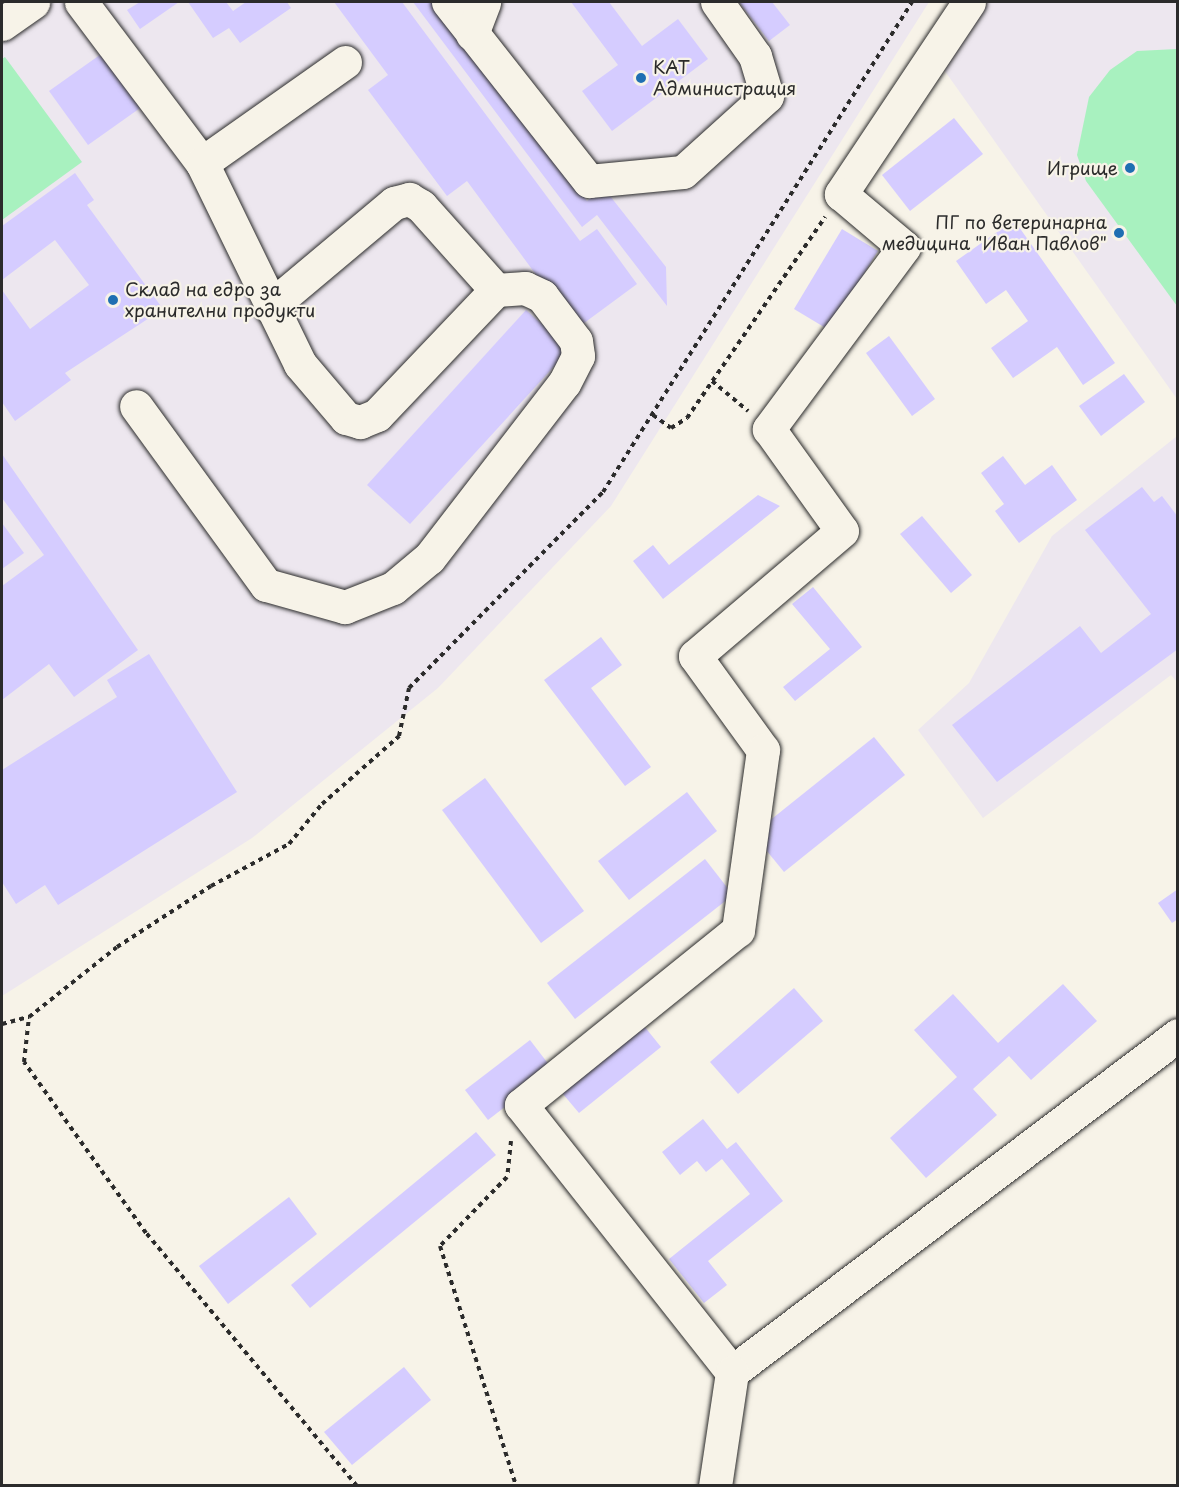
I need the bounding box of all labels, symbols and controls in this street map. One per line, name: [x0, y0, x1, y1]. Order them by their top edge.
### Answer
place label: КАТ Администрация: [653, 57, 796, 100]
marker: КАТ Администрация: [634, 71, 648, 85]
place label: Игрище: [1047, 157, 1118, 179]
marker: Игрище: [1123, 161, 1137, 175]
place label: ПГ по ветеринарна медицина "Иван Павлов": [880, 212, 1107, 254]
marker: ПГ по ветеринарна медицина "Иван Павлов": [1112, 226, 1126, 240]
place label: Склад на едро за хранителни продукти: [125, 279, 315, 322]
marker: Склад на едро за хранителни продукти: [106, 293, 120, 307]

